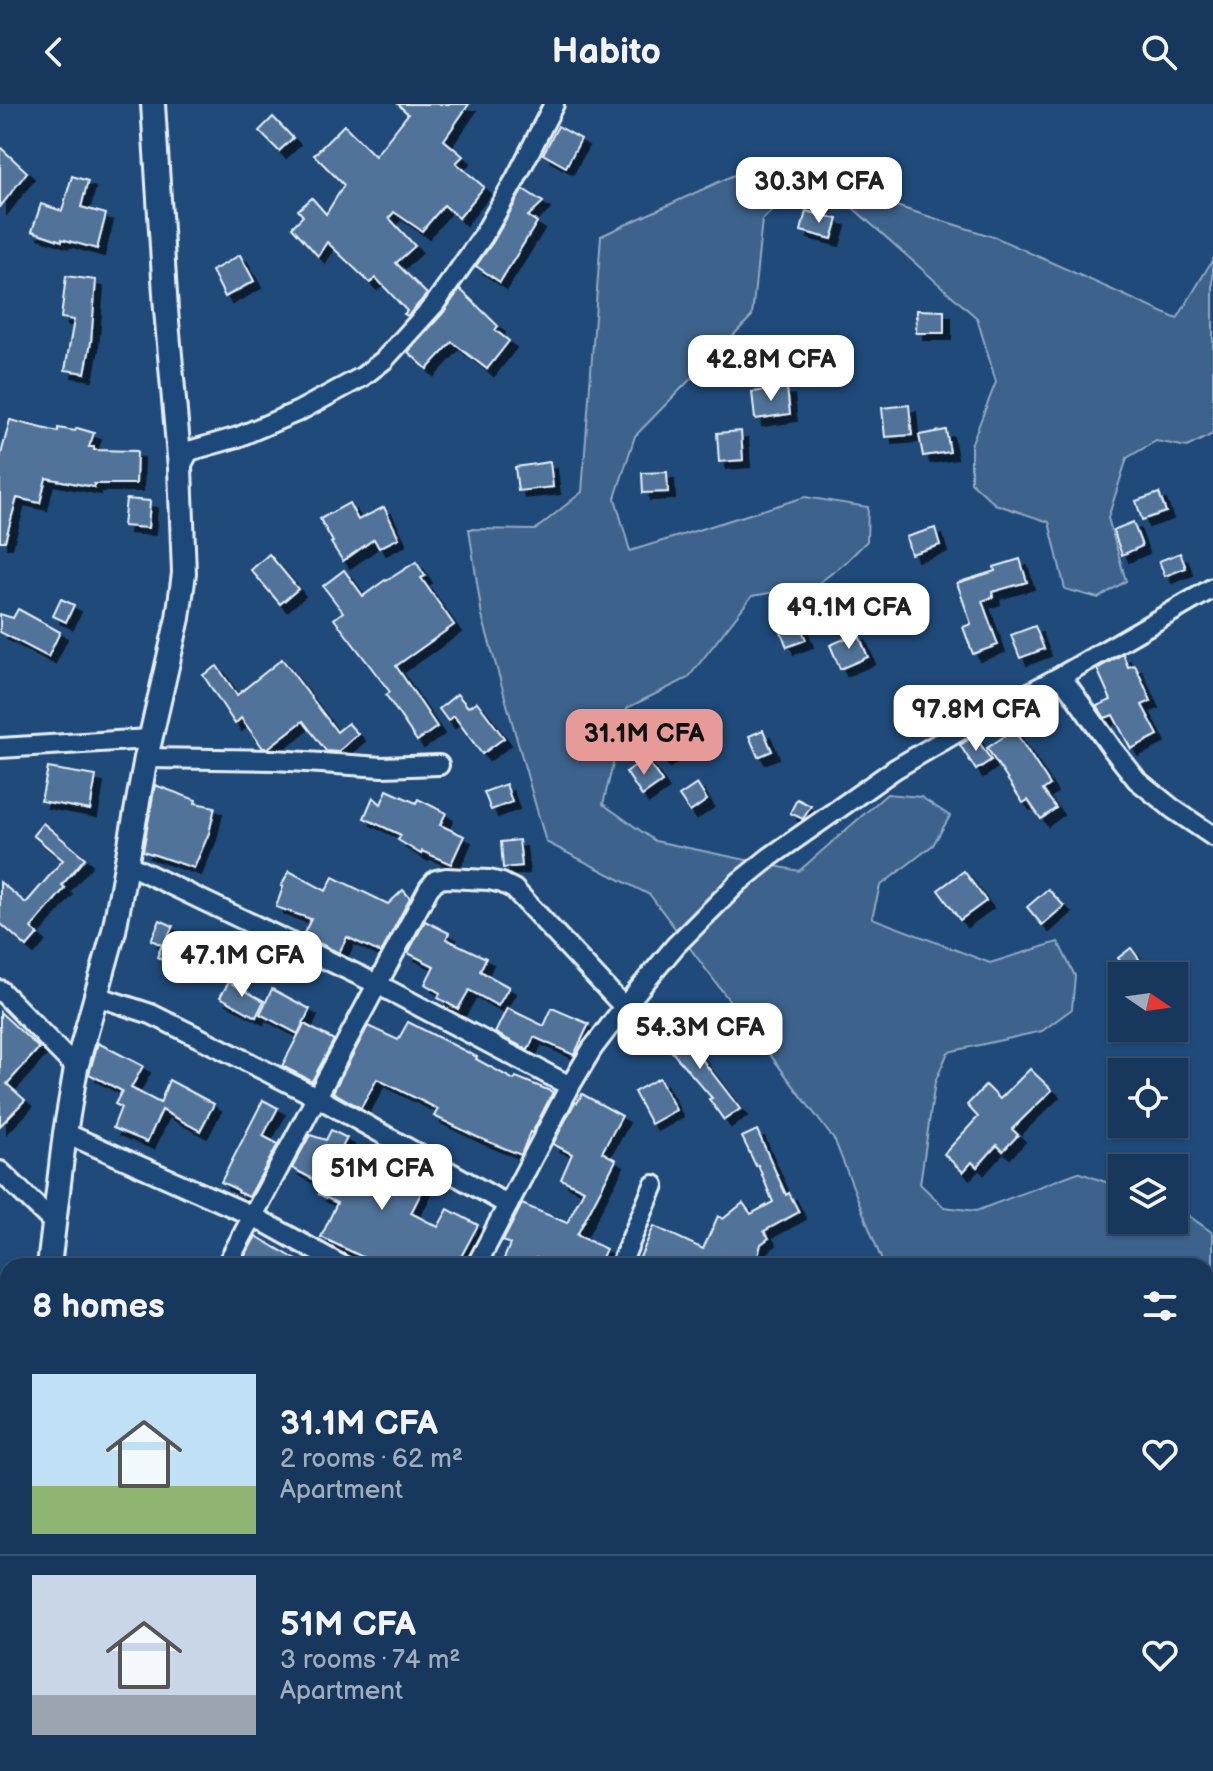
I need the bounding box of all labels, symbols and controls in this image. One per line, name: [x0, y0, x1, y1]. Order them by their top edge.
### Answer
icon: back: [32, 30, 76, 74]
icon: search: [1137, 30, 1181, 74]
text: Habito: [552, 31, 661, 74]
pin: 30.3M CFA: [727, 157, 911, 225]
text: 30.3M CFA: [754, 167, 884, 198]
pin: 42.8M CFA: [679, 335, 863, 403]
text: 42.8M CFA: [706, 345, 836, 376]
pin: 49.1M CFA: [757, 583, 941, 651]
text: 49.1M CFA: [786, 593, 912, 624]
pin: 97.8M CFA: [884, 685, 1068, 753]
text: 97.8M CFA: [912, 695, 1040, 726]
pin: 31.1M CFA: [552, 709, 736, 777]
text: 31.1M CFA: [584, 719, 704, 750]
pin: 47.1M CFA: [150, 931, 334, 999]
text: 47.1M CFA: [180, 941, 304, 972]
north arrow: [1108, 962, 1188, 1042]
map controls: [1108, 962, 1188, 1234]
pin: 54.3M CFA: [608, 1003, 792, 1071]
text: 54.3M CFA: [635, 1013, 765, 1044]
button: locate: [1108, 1058, 1188, 1138]
pin: 51M CFA: [308, 1144, 456, 1212]
text: 51M CFA: [330, 1154, 434, 1185]
button: layers: [1108, 1154, 1188, 1234]
icon: filters: [1138, 1284, 1182, 1328]
text: 8 homes: [32, 1286, 165, 1327]
text: 31.1M CFA: [280, 1403, 438, 1444]
icon: home: [96, 1406, 192, 1502]
icon: heart: [1138, 1432, 1182, 1476]
text: 2 rooms · 62 m²: [280, 1444, 463, 1475]
text: Apartment: [280, 1475, 403, 1506]
text: 51M CFA: [280, 1604, 416, 1645]
icon: home: [96, 1607, 192, 1703]
icon: heart: [1138, 1633, 1182, 1677]
text: 3 rooms · 74 m²: [280, 1645, 460, 1676]
text: Apartment: [280, 1676, 403, 1707]

